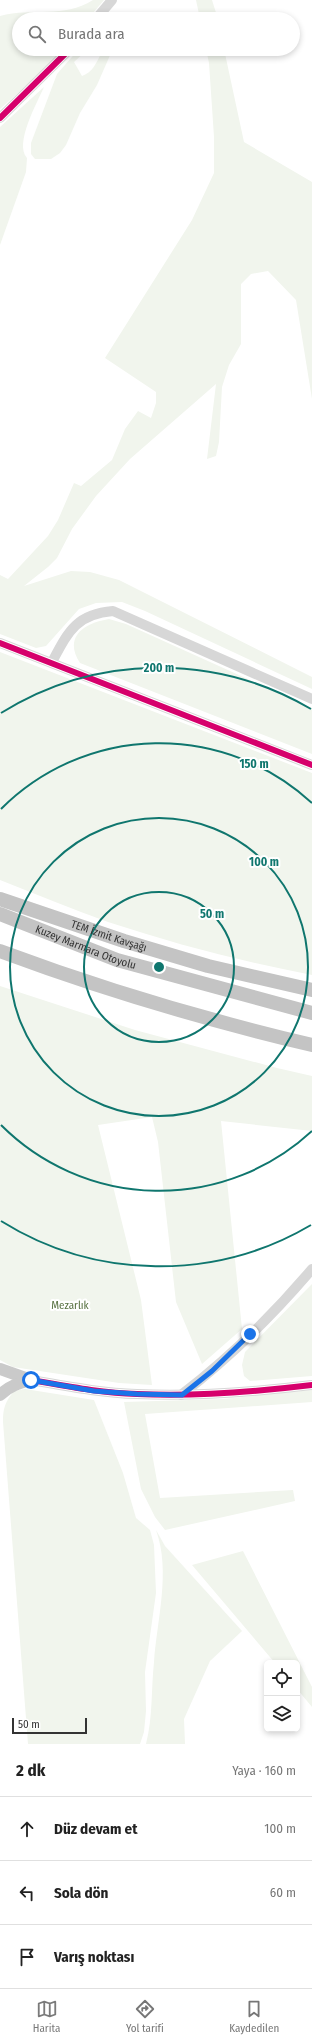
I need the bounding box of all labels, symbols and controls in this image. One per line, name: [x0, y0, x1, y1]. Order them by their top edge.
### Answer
search box: [12, 12, 300, 56]
icon: search: [26, 23, 48, 45]
text: Burada ara: [58, 25, 125, 43]
text: 200 m: [143, 661, 174, 675]
text: 150 m: [239, 757, 269, 771]
text: 100 m: [249, 855, 279, 869]
text: 50 m: [200, 907, 224, 921]
street label: TEM İzmit Kavşağı: [69, 917, 148, 954]
street label: Kuzey Marmara Otoyolu: [34, 922, 138, 971]
centre of rings: [152, 960, 166, 974]
park label: Mezarlık: [51, 1299, 90, 1312]
route end: [241, 1325, 259, 1343]
route start: [22, 1371, 40, 1389]
map controls: [264, 1660, 300, 1732]
button: locate: [264, 1660, 300, 1696]
button: layers: [264, 1696, 300, 1732]
scale bar: [12, 1716, 87, 1735]
text: 50 m: [18, 1718, 40, 1731]
text: 2 dk: [16, 1760, 45, 1781]
text: Yaya · 160 m: [232, 1763, 296, 1778]
icon: ahead: [16, 1818, 38, 1840]
text: Düz devam et: [54, 1820, 137, 1838]
text: 100 m: [264, 1821, 296, 1836]
icon: left: [16, 1882, 38, 1904]
text: Sola dön: [54, 1884, 108, 1902]
text: 60 m: [270, 1885, 296, 1900]
icon: arrive: [16, 1946, 38, 1968]
text: Varış noktası: [54, 1948, 134, 1966]
tab: Harita: [33, 1998, 60, 2035]
tab: Yol tarifi: [126, 1998, 164, 2035]
tab: Kaydedilen: [229, 1998, 279, 2035]

